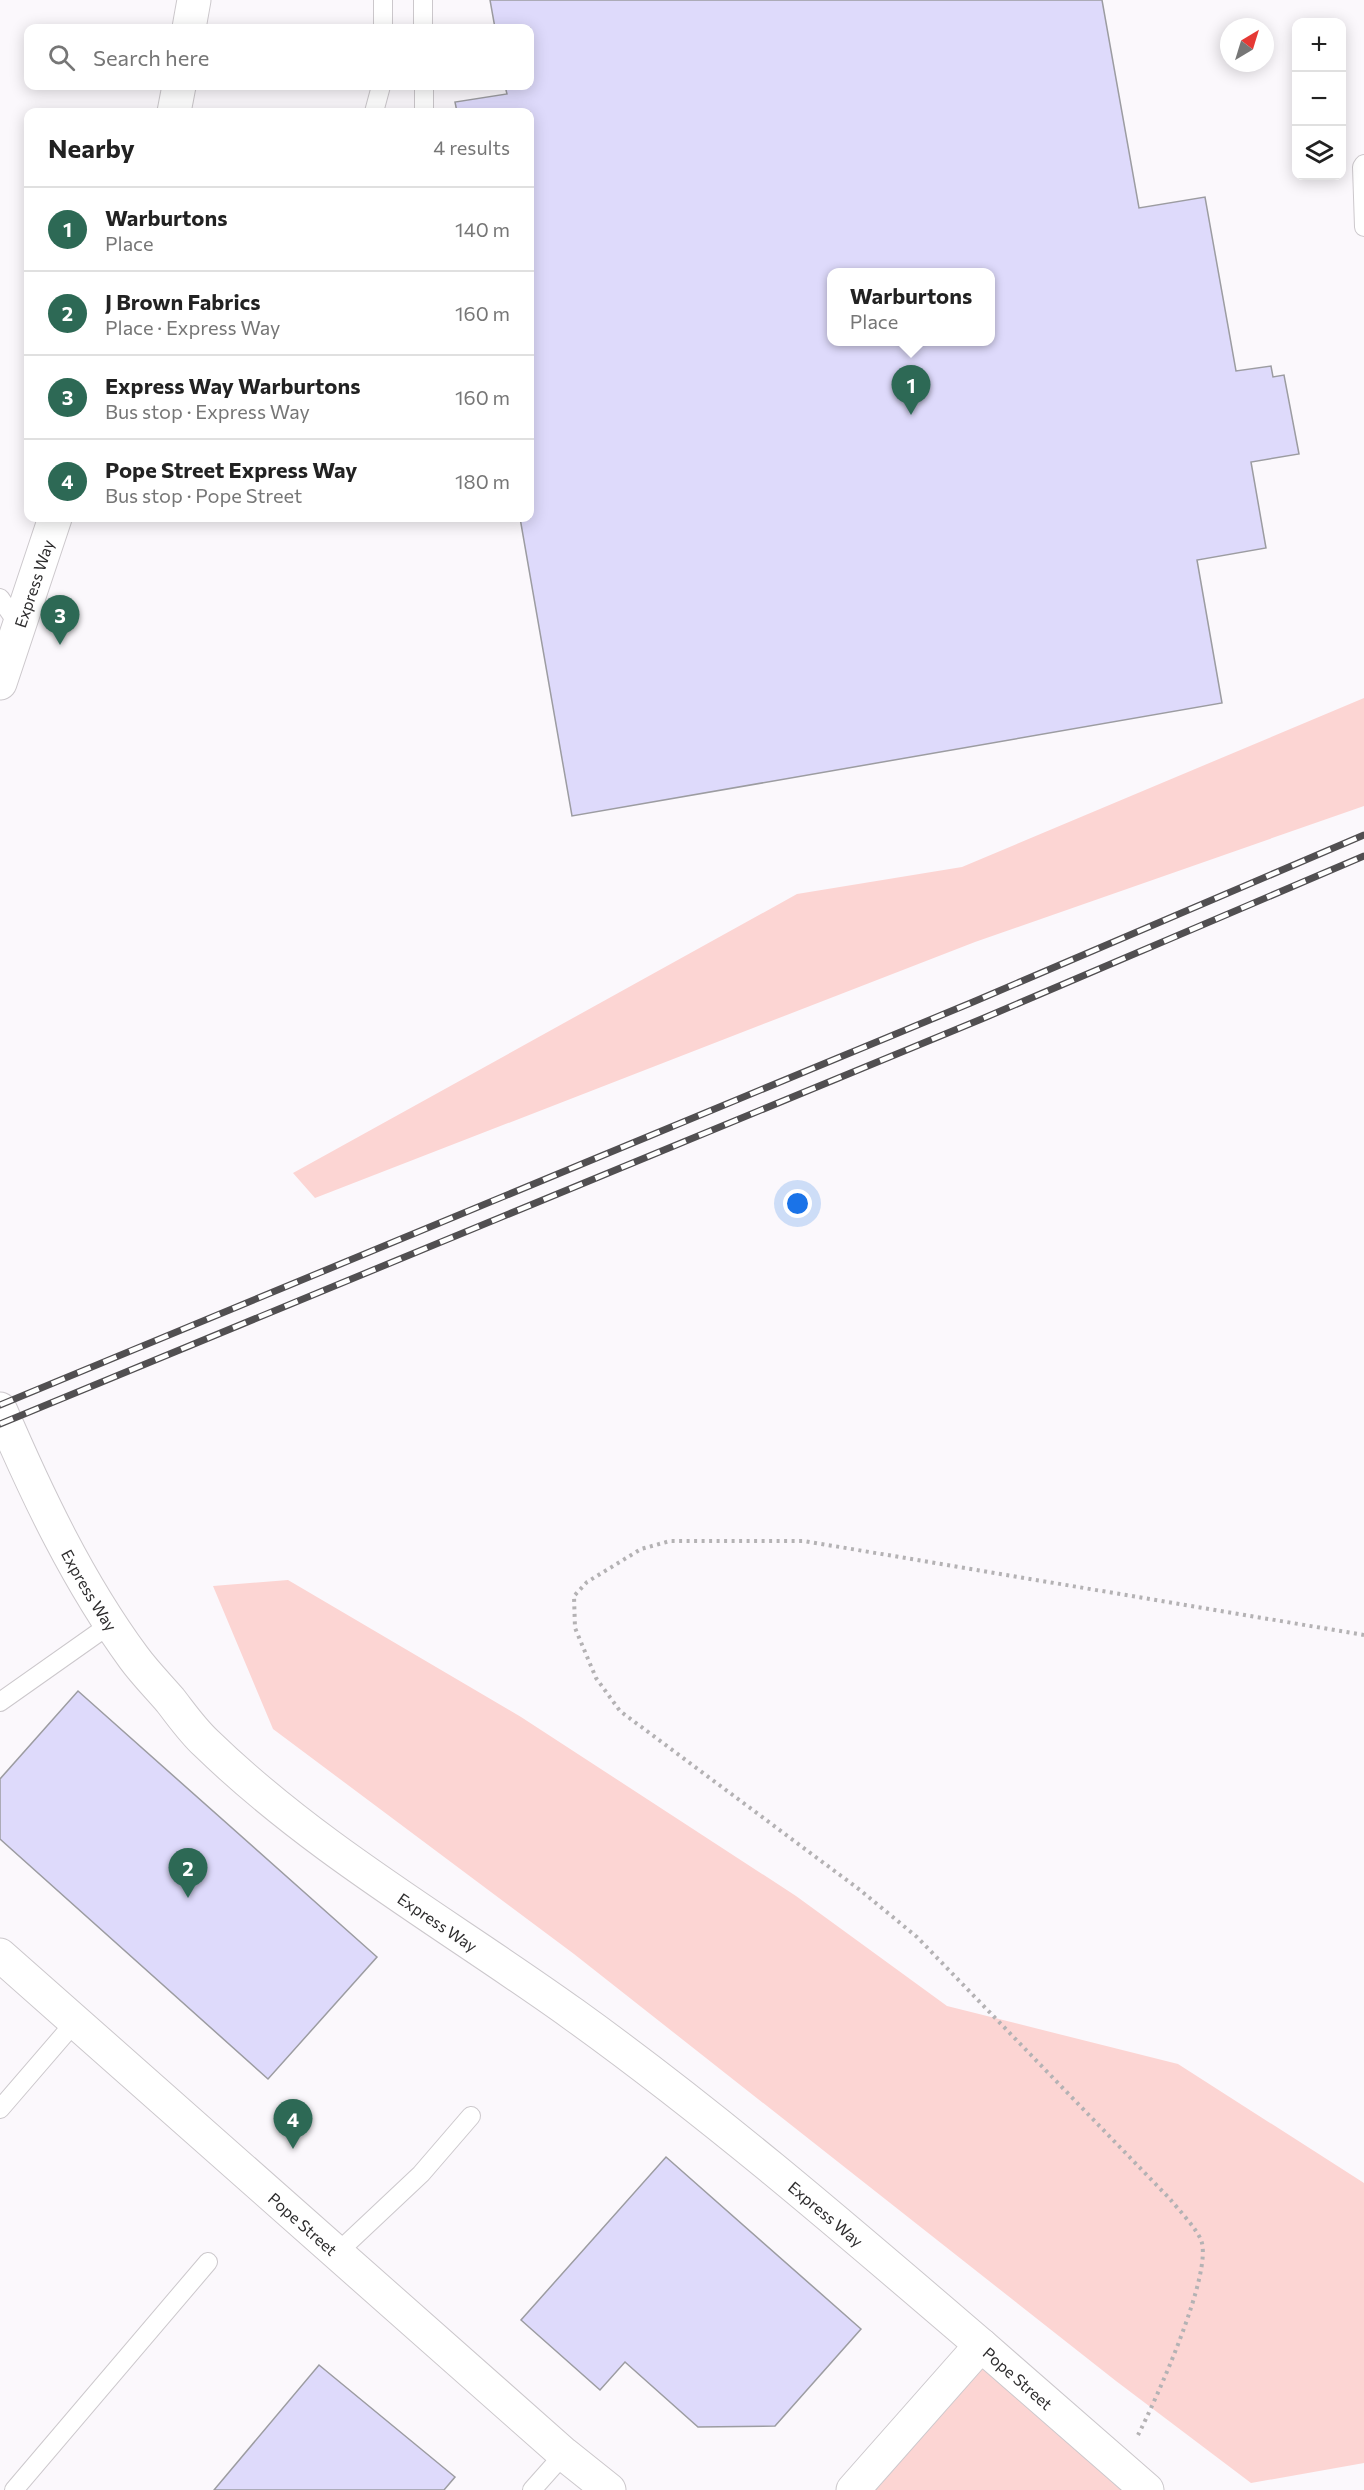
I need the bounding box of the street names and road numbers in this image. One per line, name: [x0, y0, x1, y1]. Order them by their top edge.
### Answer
street label: Express Way: [10, 537, 57, 630]
street label: Express Way: [58, 1546, 122, 1634]
street label: Express Way: [395, 1888, 481, 1955]
street label: Express Way: [785, 2177, 867, 2250]
street label: Pope Street: [265, 2188, 342, 2259]
street label: Pope Street: [980, 2342, 1057, 2413]

